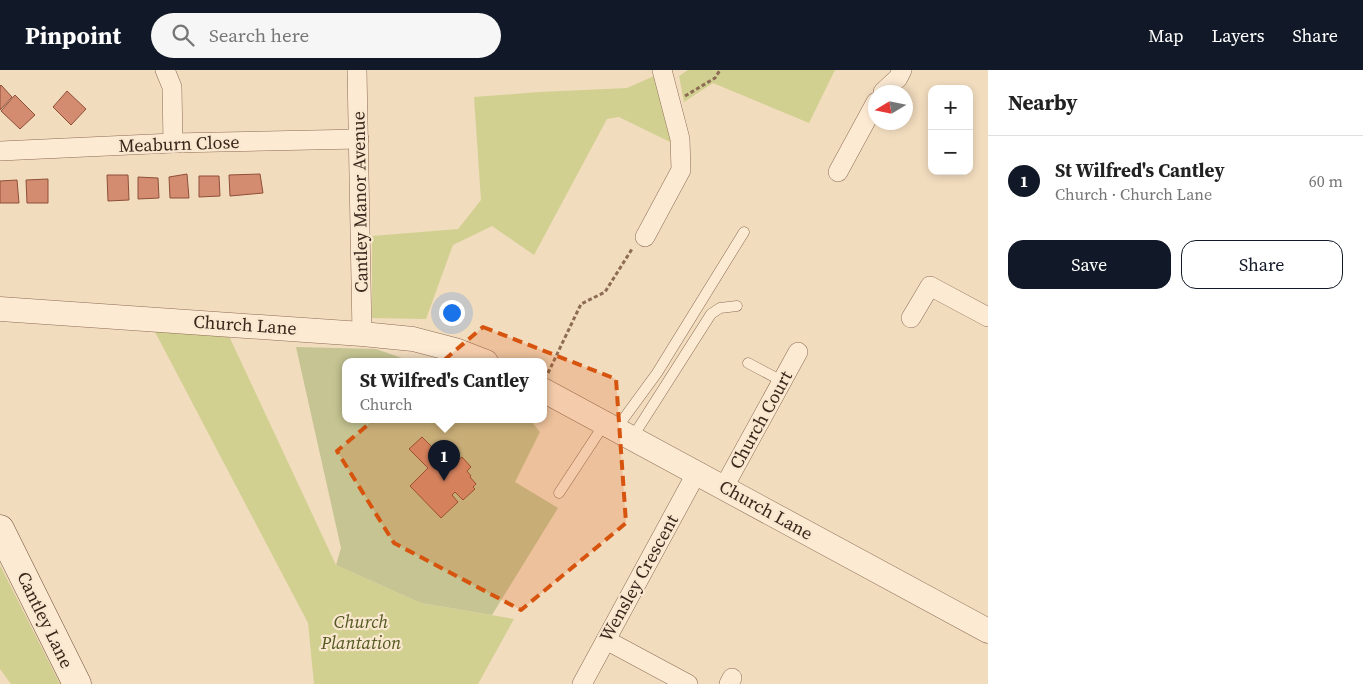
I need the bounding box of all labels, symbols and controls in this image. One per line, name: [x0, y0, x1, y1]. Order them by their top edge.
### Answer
search box: [151, 13, 501, 58]
text: Pinpoint: [25, 19, 121, 52]
icon: search: [169, 21, 197, 49]
text: Search here: [209, 22, 309, 48]
text: Map: [1148, 23, 1183, 48]
text: Layers: [1211, 23, 1264, 48]
text: Share: [1292, 23, 1338, 48]
north arrow: [868, 85, 913, 130]
map controls: [928, 85, 973, 175]
button: +: [928, 85, 973, 130]
text: Nearby: [1008, 88, 1078, 117]
street label: Cantley Manor Avenue: [345, 111, 374, 293]
street label: Meaburn Close: [118, 129, 240, 158]
button: −: [928, 130, 973, 175]
text: St Wilfred's Cantley: [1055, 157, 1225, 183]
text: 1: [1020, 170, 1028, 192]
text: 60 m: [1309, 170, 1343, 192]
text: Church · Church Lane: [1055, 183, 1212, 205]
button: Save: [1008, 240, 1171, 289]
button: Share: [1181, 240, 1343, 289]
your location: [439, 300, 465, 326]
street label: Church Lane: [193, 308, 298, 341]
popup: [342, 358, 547, 423]
street label: Church Court: [723, 366, 798, 473]
text: St Wilfred's Cantley: [360, 367, 529, 393]
text: Church: [360, 393, 413, 415]
pin: 1: [428, 440, 460, 481]
street label: Church Lane: [715, 474, 818, 546]
street label: Wensley Crescent: [593, 509, 684, 646]
street label: Cantley Lane: [11, 567, 80, 672]
park label: Church Plantation: [320, 609, 401, 655]

